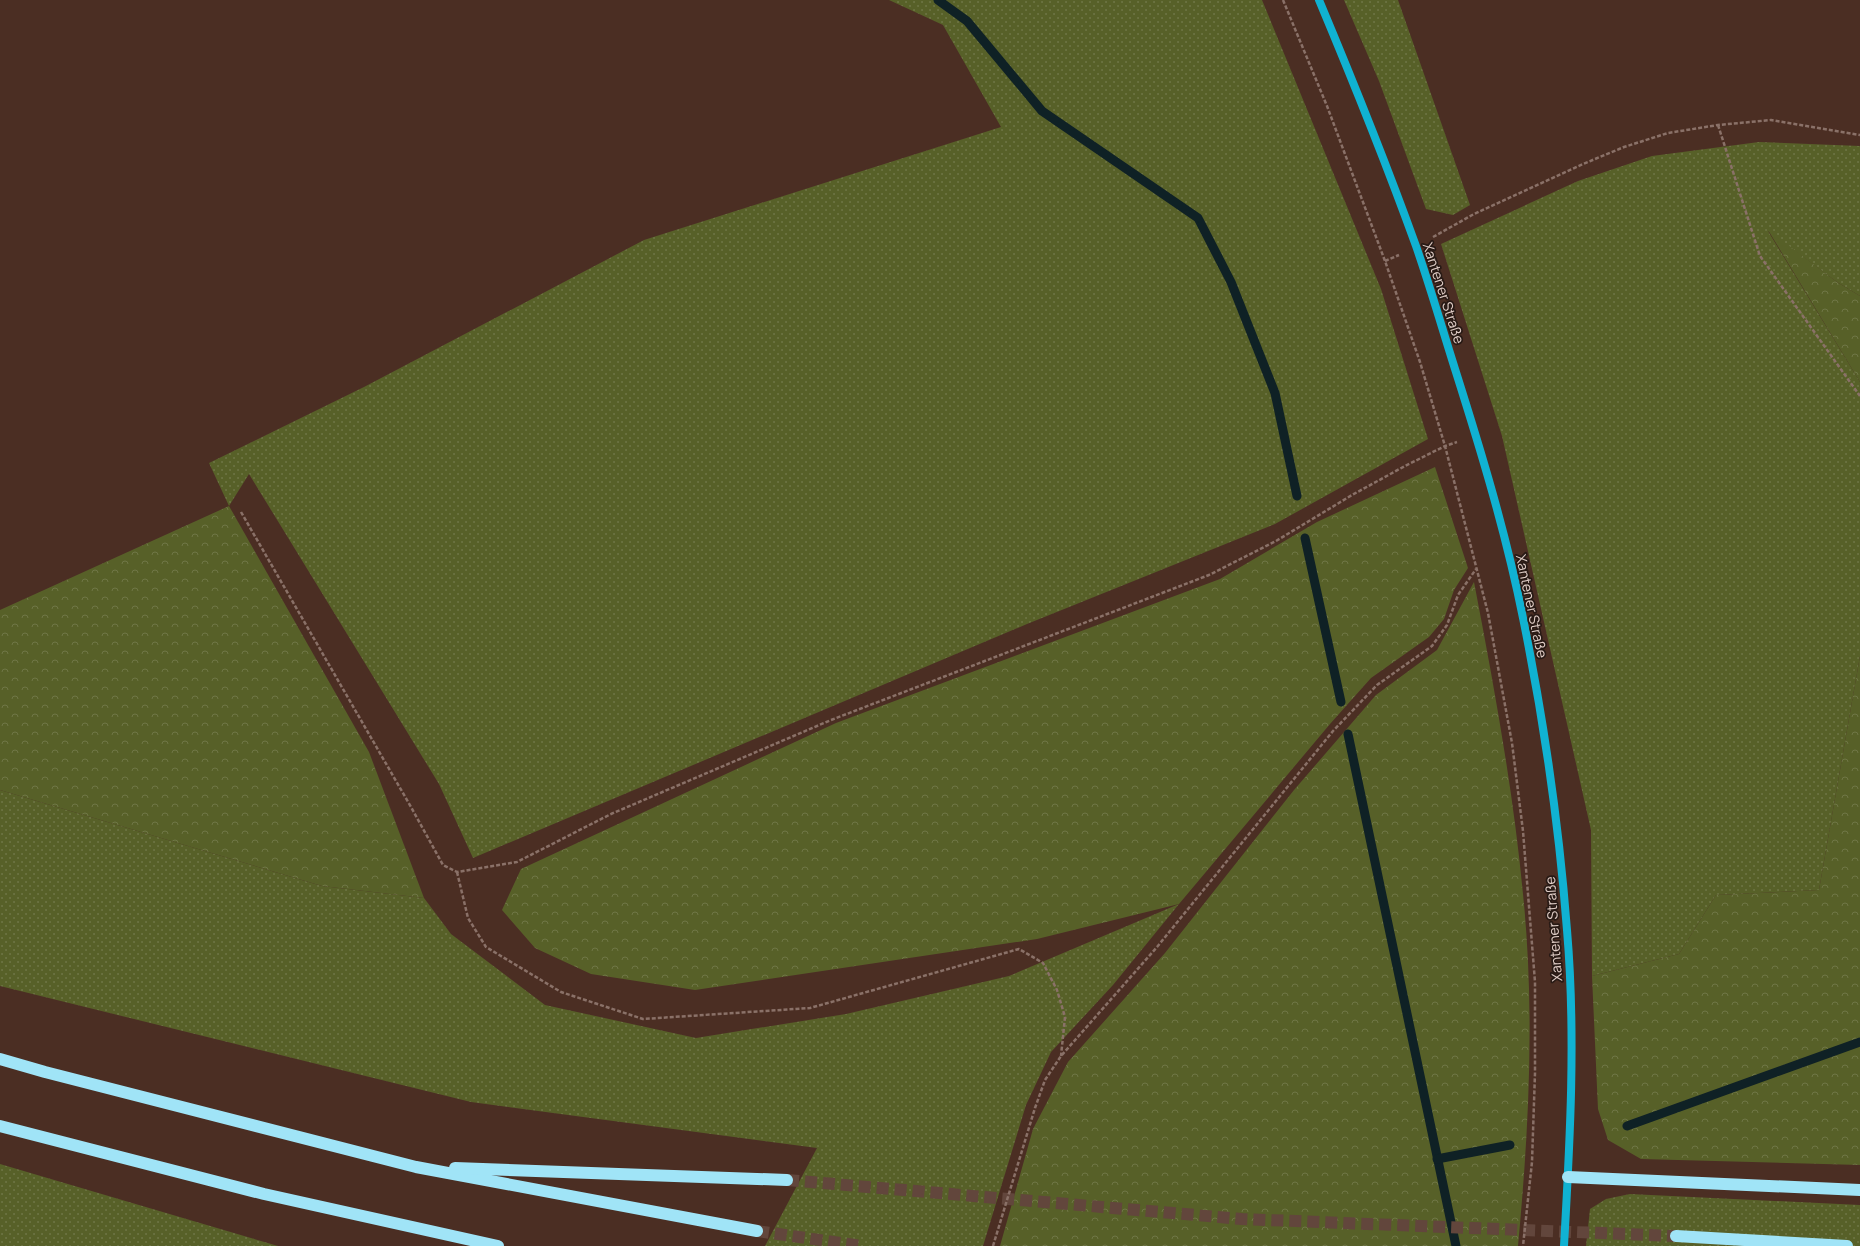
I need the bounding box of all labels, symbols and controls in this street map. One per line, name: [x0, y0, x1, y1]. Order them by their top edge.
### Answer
street label: Xantener Straße: [1419, 240, 1469, 346]
street label: Xantener Straße: [1512, 552, 1552, 660]
street label: Xantener Straße: [1540, 876, 1566, 982]

